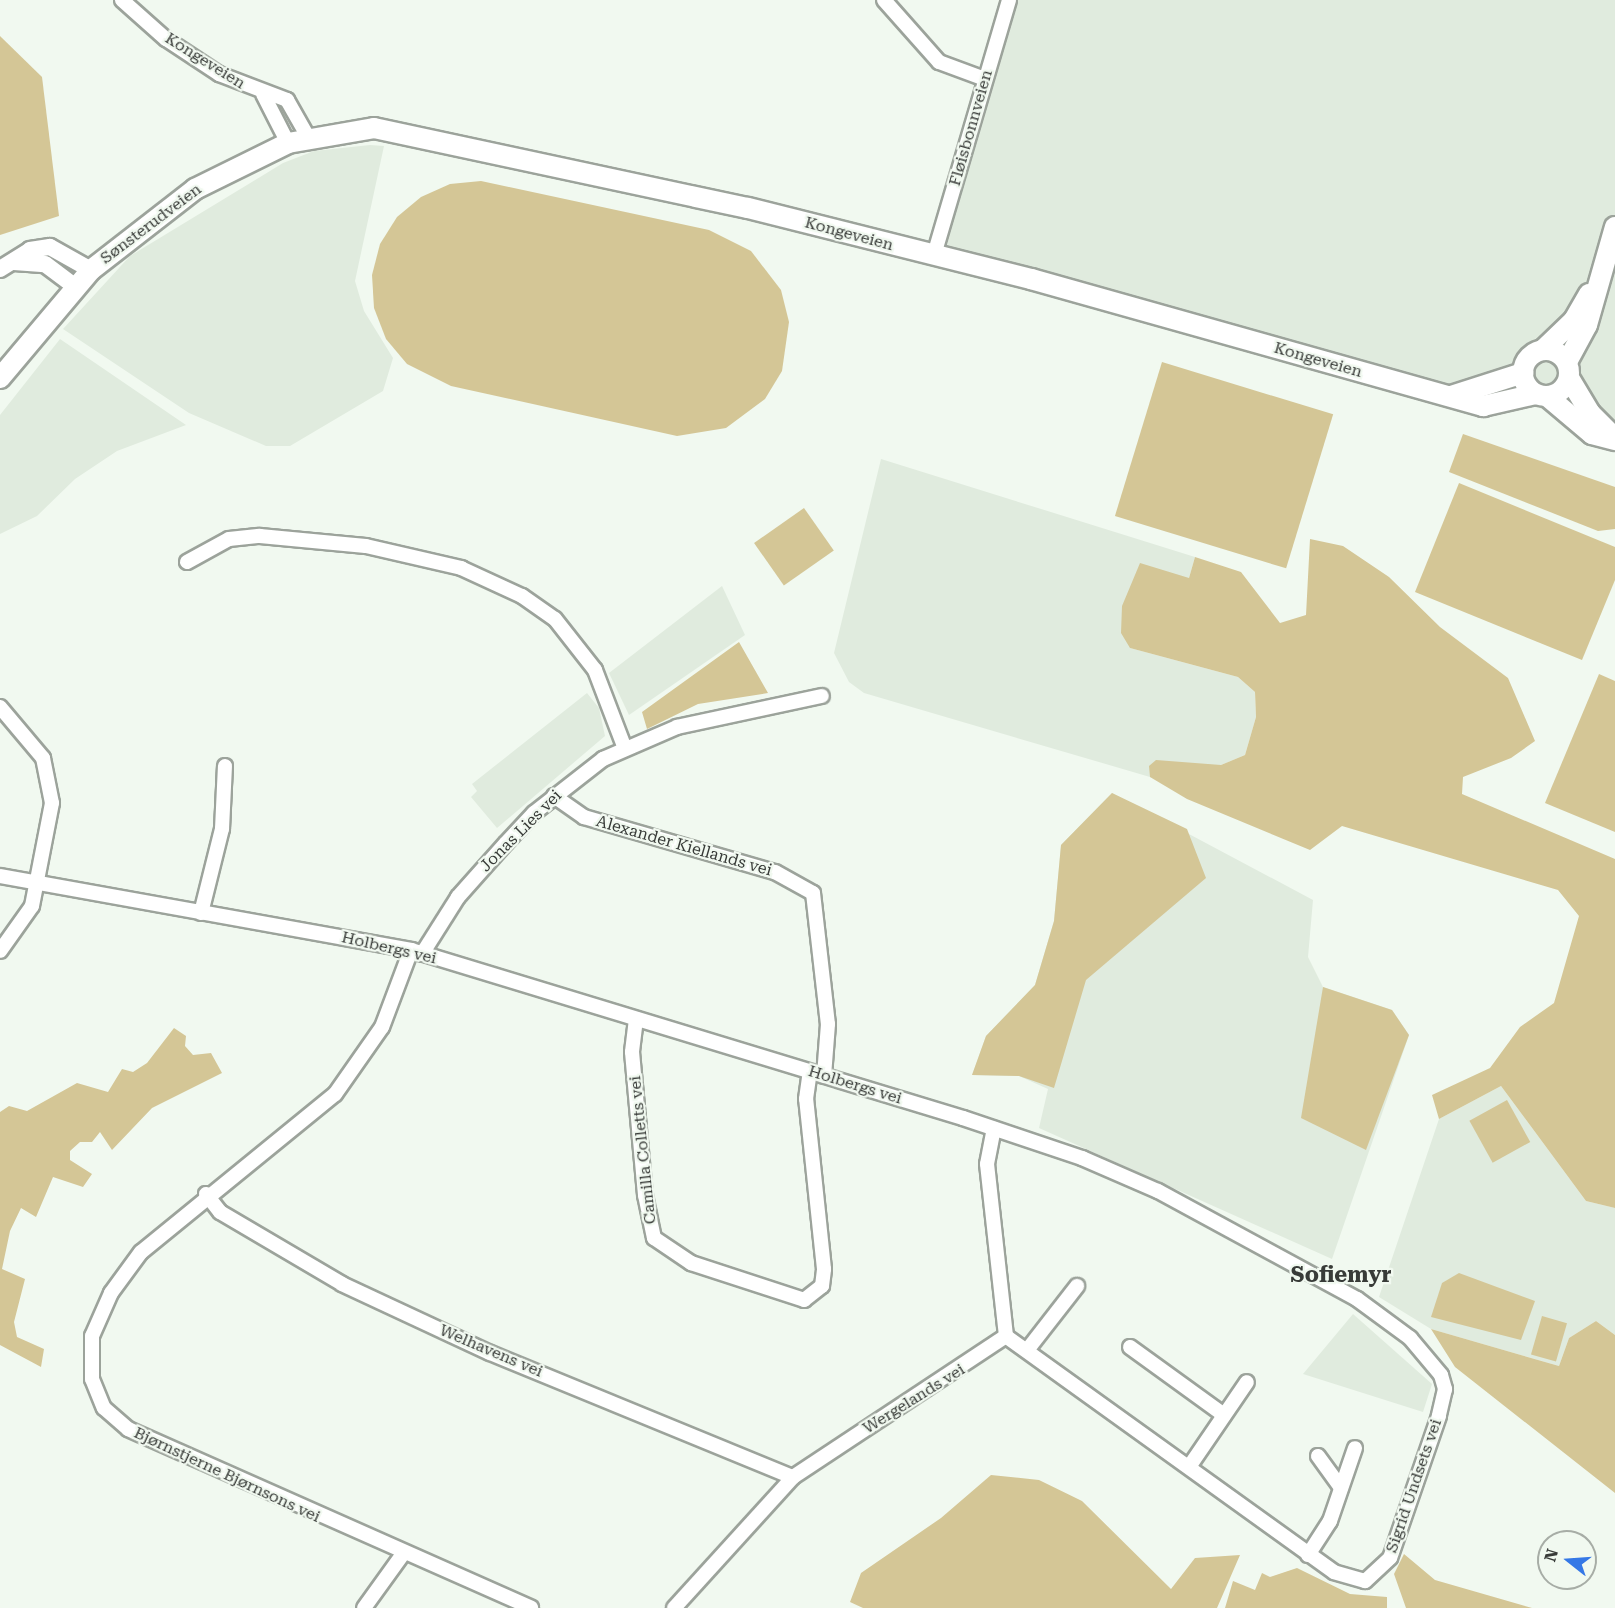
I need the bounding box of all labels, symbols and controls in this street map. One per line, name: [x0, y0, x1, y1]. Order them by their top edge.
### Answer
street label: Kongeveien: [161, 29, 249, 93]
street label: Fløisbonnveien: [945, 68, 997, 188]
street label: Sønsterudveien: [97, 180, 205, 268]
street label: Kongeveien: [803, 213, 895, 255]
street label: Kongeveien: [1272, 338, 1364, 382]
street label: Jonas Lies vei: [476, 786, 566, 876]
street label: Alexander Kiellands vei: [594, 812, 774, 880]
street label: Holbergs vei: [340, 928, 438, 968]
street label: Holbergs vei: [806, 1062, 904, 1108]
street label: Camilla Colletts vei: [626, 1075, 660, 1225]
district label: Sofiemyr: [1290, 1262, 1392, 1288]
street label: Welhavens vei: [436, 1321, 546, 1381]
street label: Wergelands vei: [859, 1360, 969, 1438]
street label: Sigrid Undsets vei: [1382, 1417, 1446, 1555]
street label: Bjørnstjerne Bjørnsons vei: [131, 1423, 323, 1527]
north arrow: [1537, 1530, 1597, 1590]
text: N: [1540, 1547, 1562, 1564]

